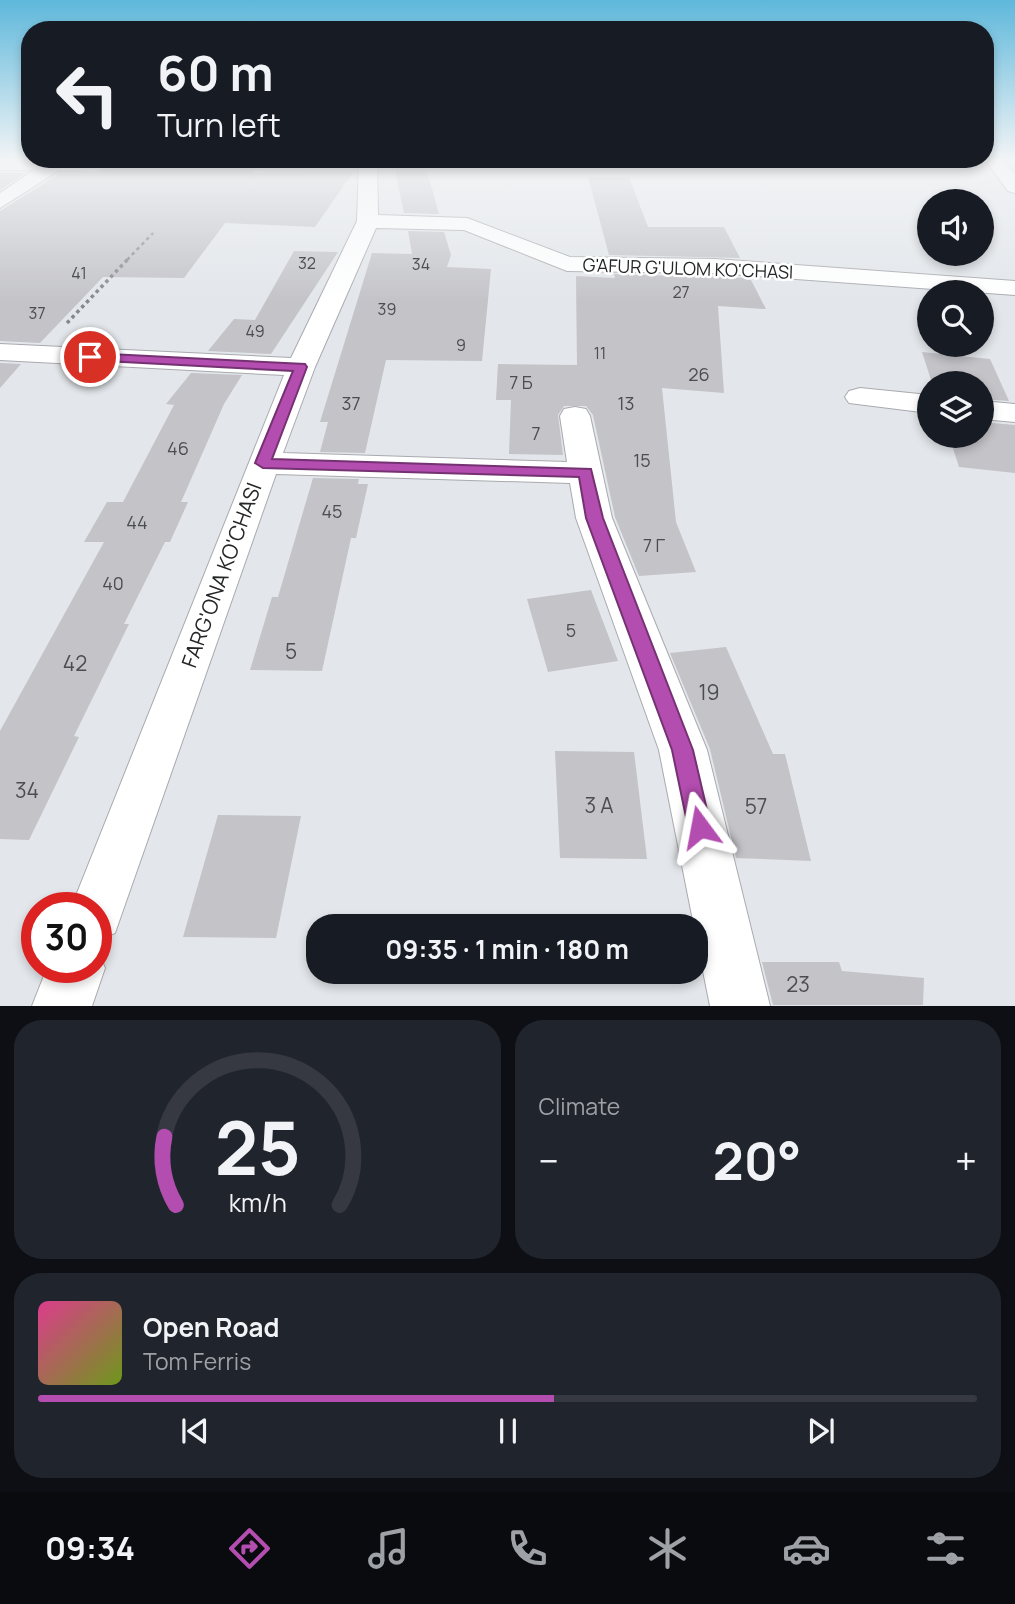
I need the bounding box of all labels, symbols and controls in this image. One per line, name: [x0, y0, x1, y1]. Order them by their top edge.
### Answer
text: 60 m: [157, 39, 274, 106]
icon: left: [42, 49, 133, 140]
text: Turn left: [157, 103, 281, 147]
map controls: [917, 189, 994, 448]
button: sound: [917, 189, 994, 266]
house number: 32: [298, 252, 316, 274]
street label: G'AFUR G'ULOM KO'CHASI: [582, 252, 794, 284]
house number: 34: [412, 253, 430, 275]
house number: 41: [71, 262, 87, 284]
button: search: [917, 280, 994, 357]
house number: 27: [672, 281, 690, 303]
house number: 39: [378, 298, 396, 320]
house number: 37: [29, 302, 45, 324]
house number: 49: [245, 320, 265, 342]
pin: [60, 327, 120, 387]
house number: 9: [456, 334, 466, 356]
icon: arrive: [71, 338, 109, 376]
house number: 11: [594, 342, 606, 364]
house number: 26: [688, 362, 710, 386]
house number: 7 Б: [509, 370, 533, 394]
button: layers: [917, 371, 994, 448]
house number: 37: [342, 391, 361, 415]
house number: 13: [618, 391, 634, 415]
house number: 7: [531, 421, 541, 445]
house number: 46: [167, 436, 189, 460]
house number: 15: [633, 448, 651, 472]
street label: FARG'ONA KO'CHASI: [175, 479, 267, 671]
house number: 45: [321, 499, 343, 523]
house number: 44: [126, 510, 148, 534]
house number: 7 Г: [643, 533, 666, 557]
house number: 40: [102, 571, 124, 595]
house number: 5: [566, 618, 576, 642]
house number: 5: [285, 637, 297, 665]
house number: 42: [63, 649, 87, 677]
house number: 19: [698, 678, 720, 706]
house number: 34: [15, 776, 39, 804]
position arrow: [663, 790, 737, 864]
house number: 3 А: [584, 791, 614, 819]
house number: 57: [745, 792, 767, 820]
speed limit sign: 30: [21, 892, 112, 983]
text: 09:35 · 1 min · 180 m: [385, 931, 629, 967]
house number: 23: [786, 970, 810, 998]
text: Climate: [539, 1090, 620, 1122]
text: 25: [214, 1098, 300, 1198]
text: 20°: [713, 1125, 801, 1196]
text: −: [539, 1134, 559, 1186]
text: +: [955, 1134, 977, 1186]
text: km/h: [228, 1185, 286, 1220]
text: Open Road: [143, 1309, 279, 1345]
text: Tom Ferris: [143, 1345, 251, 1377]
icon: previous: [176, 1412, 214, 1450]
icon: pause: [489, 1412, 527, 1450]
icon: next: [802, 1412, 840, 1450]
icon: directions: [225, 1524, 274, 1573]
icon: music: [364, 1524, 413, 1573]
icon: phone: [503, 1524, 552, 1573]
icon: climate: [643, 1524, 692, 1573]
icon: car: [782, 1524, 831, 1573]
icon: filters: [921, 1524, 970, 1573]
text: 09:34: [45, 1526, 135, 1570]

